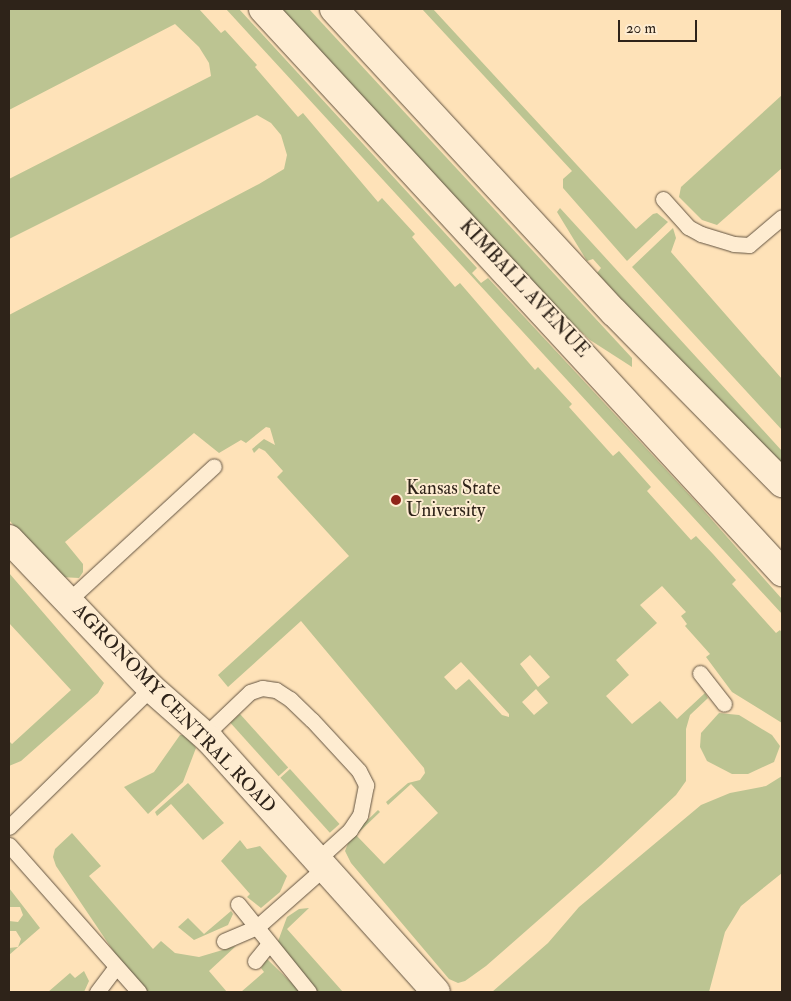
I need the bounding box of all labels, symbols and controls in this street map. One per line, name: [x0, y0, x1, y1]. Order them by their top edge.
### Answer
scale bar: [621, 10, 700, 42]
text: 20 m: [626, 19, 656, 38]
street label: KIMBALL AVENUE: [454, 215, 594, 363]
place label: Kansas State University: [406, 478, 500, 522]
marker: Kansas State University: [390, 494, 402, 506]
street label: AGRONOMY CENTRAL ROAD: [68, 600, 280, 818]

